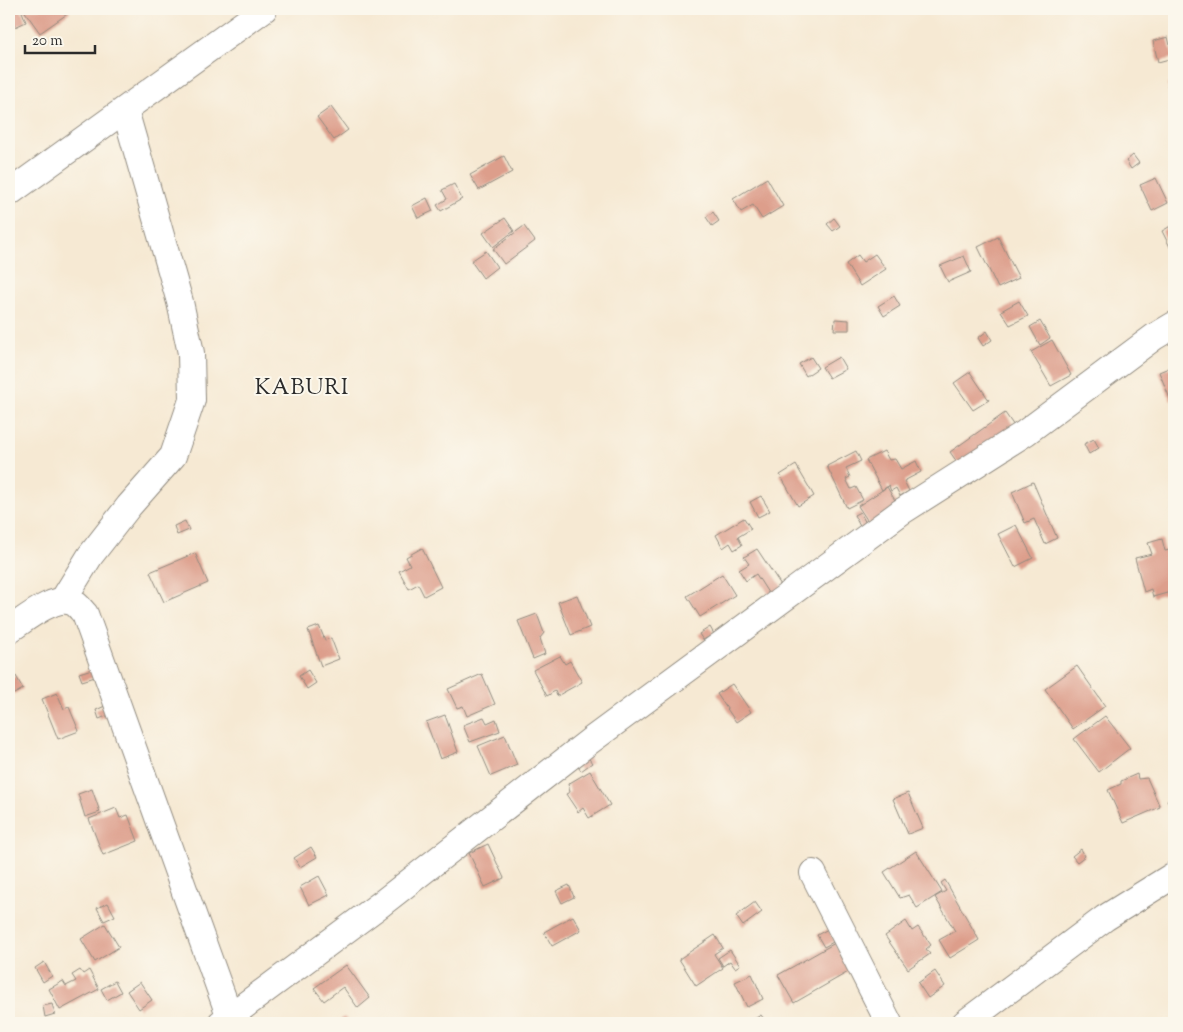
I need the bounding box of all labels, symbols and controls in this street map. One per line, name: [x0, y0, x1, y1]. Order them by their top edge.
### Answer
scale bar: [25, 22, 95, 54]
text: 20 m: [32, 31, 63, 52]
district label: KABURI: [255, 373, 349, 405]

